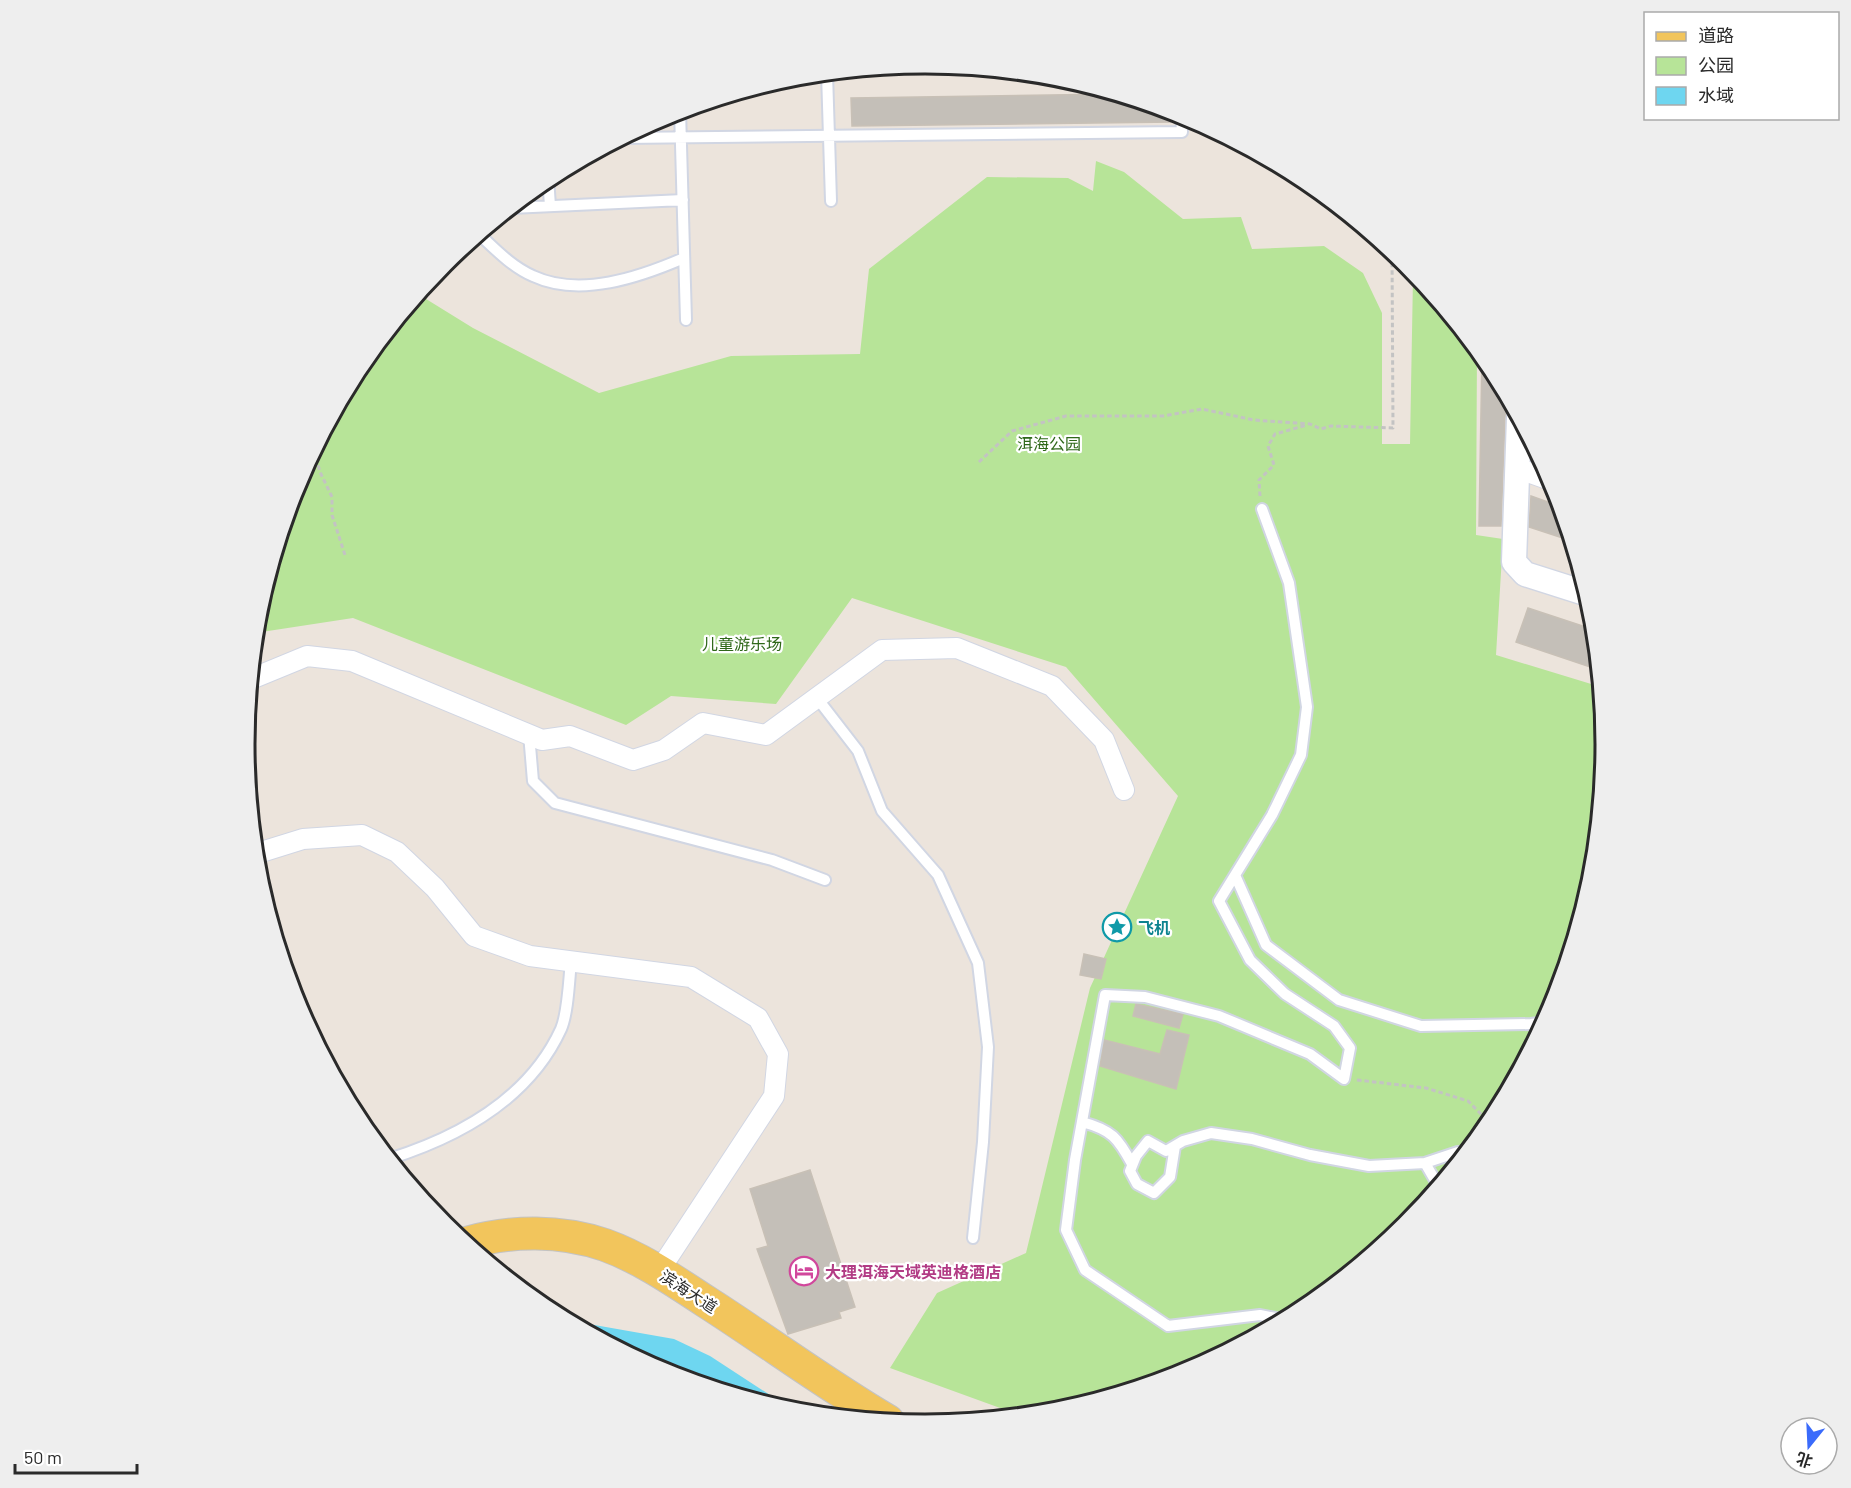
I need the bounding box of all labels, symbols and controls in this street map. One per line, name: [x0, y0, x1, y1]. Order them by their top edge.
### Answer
legend: [1644, 12, 1839, 120]
text: 道路: [1698, 24, 1734, 46]
text: 公园: [1698, 54, 1734, 76]
text: 水域: [1698, 84, 1734, 106]
park label: 洱海公园: [1017, 434, 1081, 453]
park label: 儿童游乐场: [702, 634, 782, 653]
place icon: 飞机: [1101, 911, 1133, 943]
place label: 飞机: [1138, 918, 1170, 937]
hotel icon: 大理洱海天域英迪格酒店: [788, 1255, 820, 1287]
place label: 大理洱海天域英迪格酒店: [825, 1262, 1001, 1281]
street label: 滨海大道: [657, 1266, 721, 1316]
north arrow: [1779, 1416, 1839, 1476]
scale bar: [15, 1437, 136, 1475]
text: 50 m: [24, 1446, 62, 1468]
text: 北: [1794, 1449, 1815, 1472]

